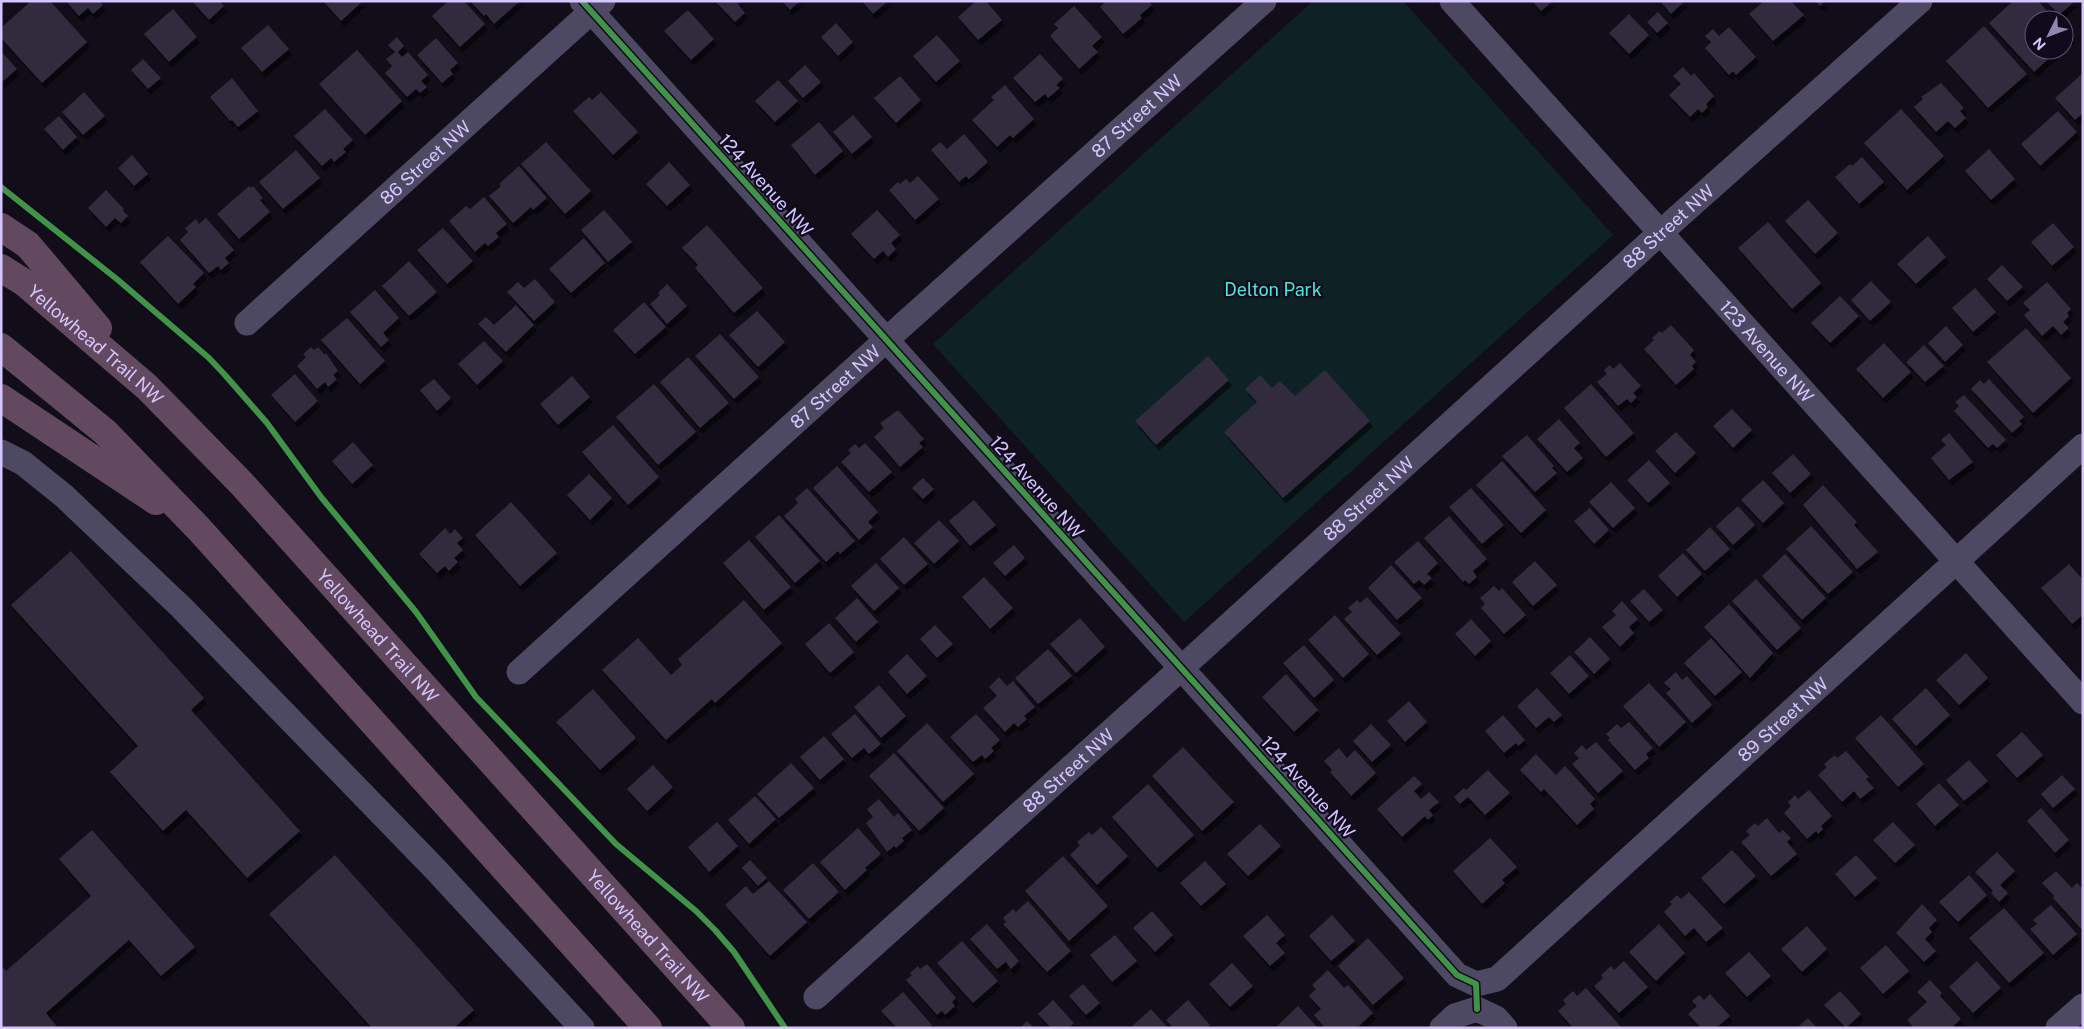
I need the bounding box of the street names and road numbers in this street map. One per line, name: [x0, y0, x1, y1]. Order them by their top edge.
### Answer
street label: 87 Street NW: [1087, 70, 1186, 162]
street label: 86 Street NW: [375, 116, 475, 208]
street label: 124 Avenue NW: [715, 129, 817, 241]
street label: 88 Street NW: [1618, 180, 1718, 272]
street label: Yellowhead Trail NW: [24, 280, 168, 408]
street label: 123 Avenue NW: [1716, 295, 1819, 407]
street label: 87 Street NW: [786, 340, 884, 432]
street label: 124 Avenue NW: [986, 431, 1088, 543]
street label: 88 Street NW: [1318, 452, 1418, 545]
street label: Yellowhead Trail NW: [313, 565, 443, 706]
street label: 89 Street NW: [1733, 673, 1832, 766]
street label: 88 Street NW: [1018, 724, 1118, 817]
street label: 124 Avenue NW: [1257, 731, 1359, 843]
street label: Yellowhead Trail NW: [583, 865, 713, 1007]

